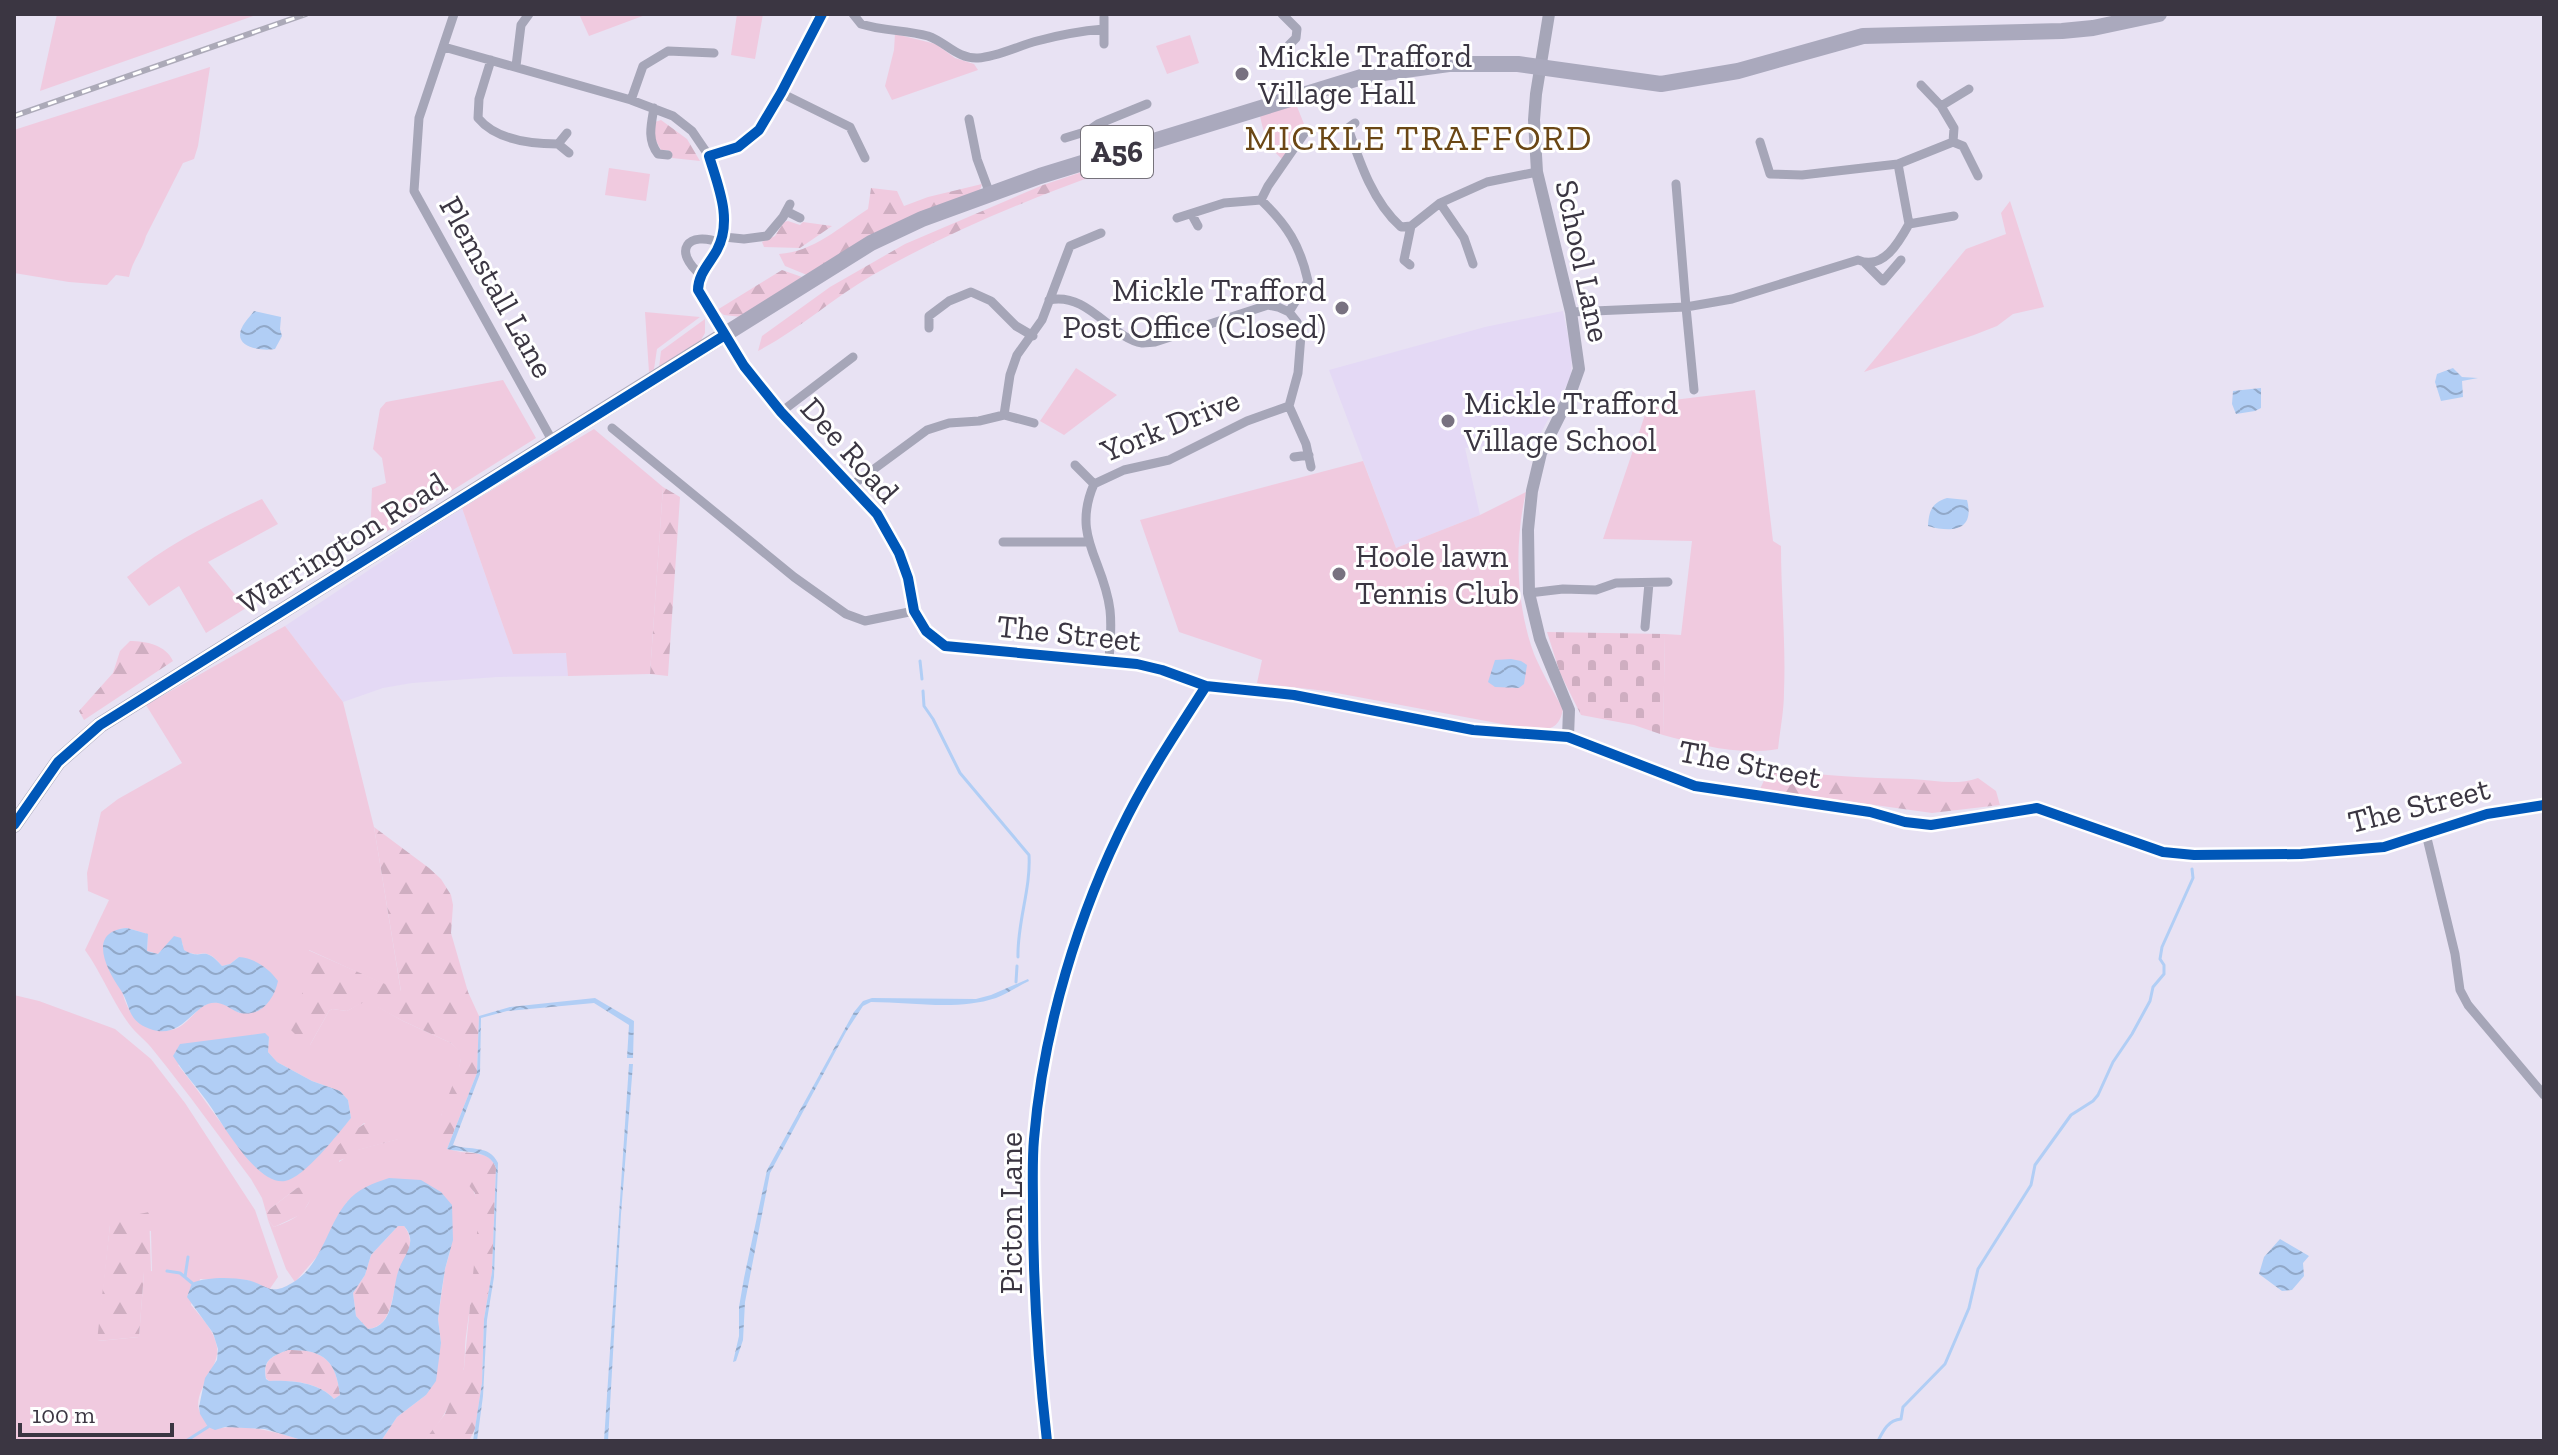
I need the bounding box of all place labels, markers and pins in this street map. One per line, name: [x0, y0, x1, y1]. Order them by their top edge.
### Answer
place label: Mickle Trafford Village Hall: [1257, 37, 1472, 112]
marker: Mickle Trafford Village Hall: [1233, 65, 1251, 83]
place label: Mickle Trafford Post Office (Closed): [1063, 271, 1326, 346]
marker: Mickle Trafford Post Office (Closed): [1333, 299, 1351, 317]
place label: Mickle Trafford Village School: [1463, 384, 1678, 459]
marker: Mickle Trafford Village School: [1439, 412, 1457, 430]
place label: Hoole lawn Tennis Club: [1355, 537, 1519, 612]
marker: Hoole lawn Tennis Club: [1330, 565, 1348, 583]

